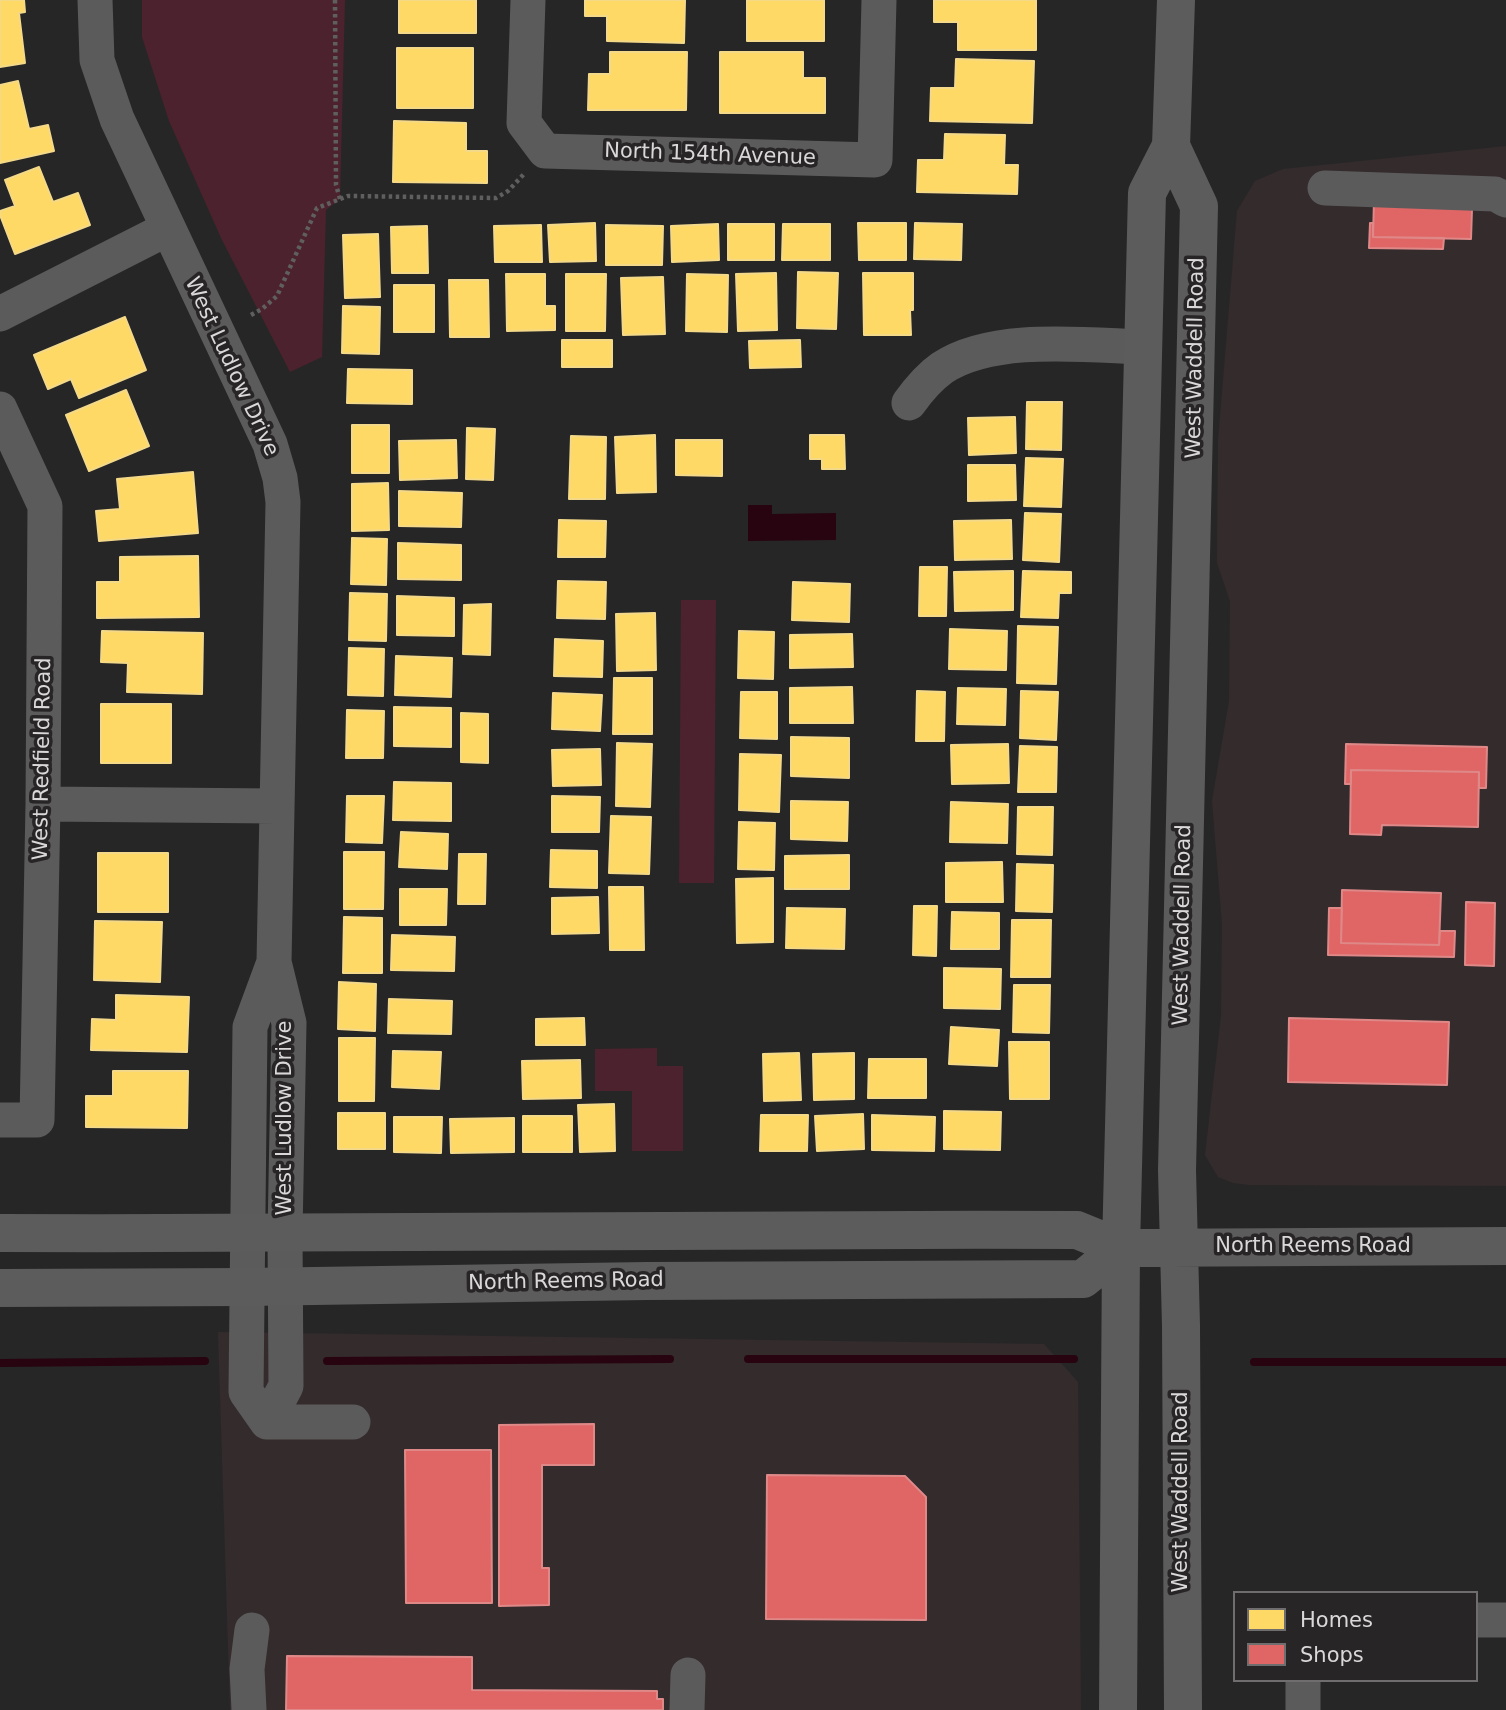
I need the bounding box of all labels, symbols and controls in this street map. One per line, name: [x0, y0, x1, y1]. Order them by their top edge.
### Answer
street label: North 154th Avenue: [604, 139, 816, 171]
street label: West Waddell Road: [1182, 257, 1210, 459]
street label: West Ludlow Drive: [178, 273, 284, 461]
street label: West Redfield Road: [29, 657, 57, 861]
street label: West Waddell Road: [1169, 824, 1197, 1026]
street label: West Ludlow Drive: [273, 1021, 299, 1215]
street label: North Reems Road: [1215, 1234, 1411, 1260]
street label: North Reems Road: [468, 1268, 664, 1296]
street label: West Waddell Road: [1169, 1391, 1195, 1593]
legend: [1233, 1591, 1478, 1682]
text: Homes: [1300, 1608, 1373, 1632]
text: Shops: [1300, 1643, 1364, 1667]

